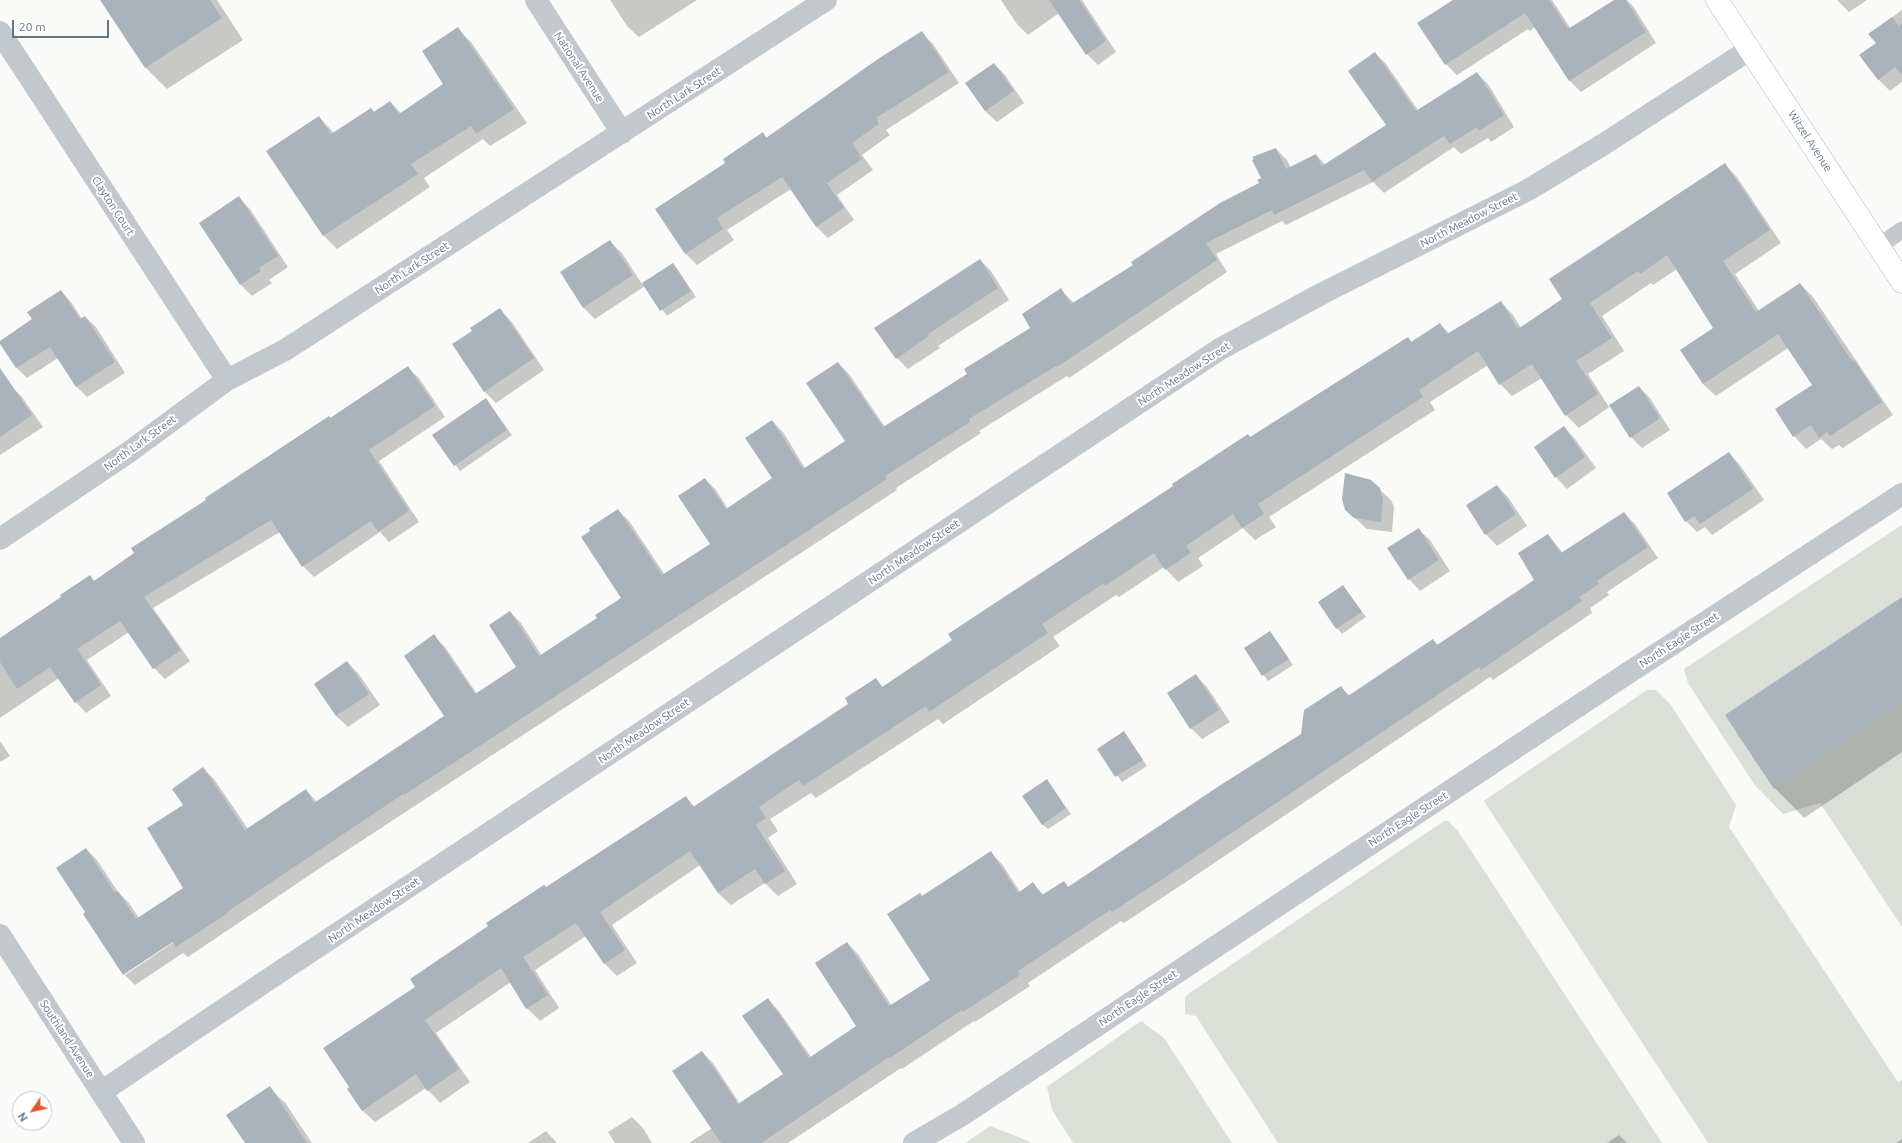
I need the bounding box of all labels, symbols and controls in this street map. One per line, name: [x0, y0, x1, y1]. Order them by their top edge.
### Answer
scale bar: [14, 12, 111, 38]
text: 20 m: [19, 20, 46, 33]
street label: National Avenue: [551, 29, 607, 105]
street label: North Lark Street: [644, 64, 724, 122]
street label: Witzel Avenue: [1785, 108, 1835, 174]
street label: Clayton Court: [89, 174, 137, 238]
street label: North Meadow Street: [1418, 190, 1520, 250]
street label: North Lark Street: [372, 239, 452, 297]
street label: North Meadow Street: [1135, 339, 1233, 409]
street label: North Lark Street: [101, 412, 179, 474]
street label: North Meadow Street: [866, 516, 962, 588]
street label: North Eagle Street: [1637, 609, 1721, 671]
street label: North Meadow Street: [596, 695, 692, 767]
street label: North Eagle Street: [1366, 788, 1450, 850]
street label: North Meadow Street: [326, 874, 422, 946]
street label: North Eagle Street: [1096, 967, 1180, 1029]
street label: Southland Avenue: [37, 998, 97, 1080]
north arrow: [12, 1091, 52, 1131]
text: N: [16, 1110, 30, 1124]

